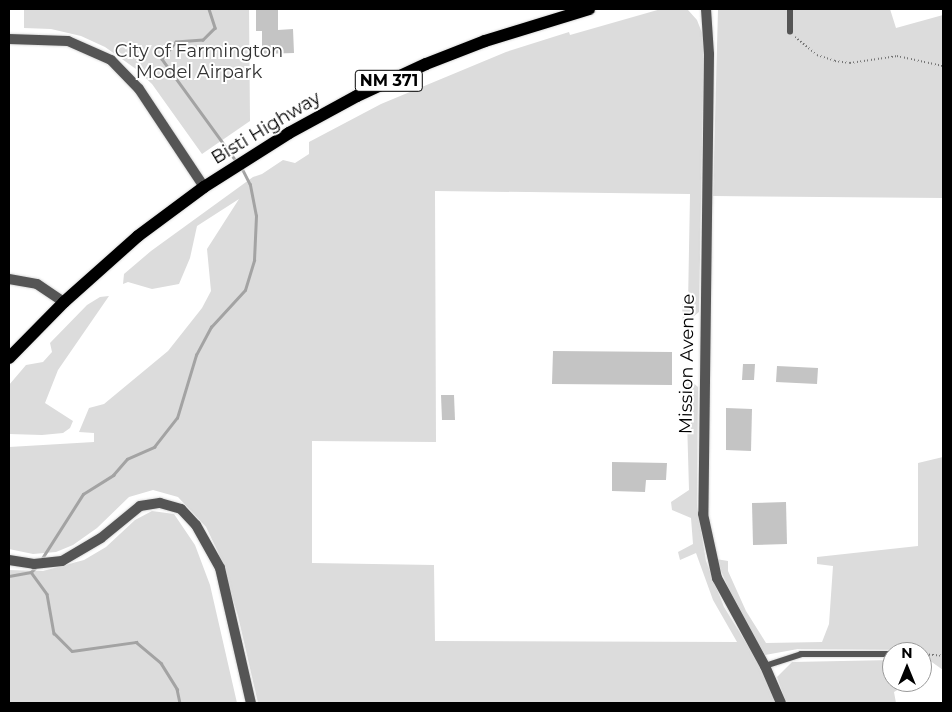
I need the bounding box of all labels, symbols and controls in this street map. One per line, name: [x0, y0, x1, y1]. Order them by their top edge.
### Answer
park label: City of Farmington Model Airpark: [115, 41, 283, 84]
road number: NM 371: [354, 68, 424, 94]
street label: Bisti Highway: [208, 87, 324, 169]
street label: Mission Avenue: [675, 294, 699, 434]
north arrow: [882, 642, 932, 692]
text: N: [901, 644, 913, 662]

